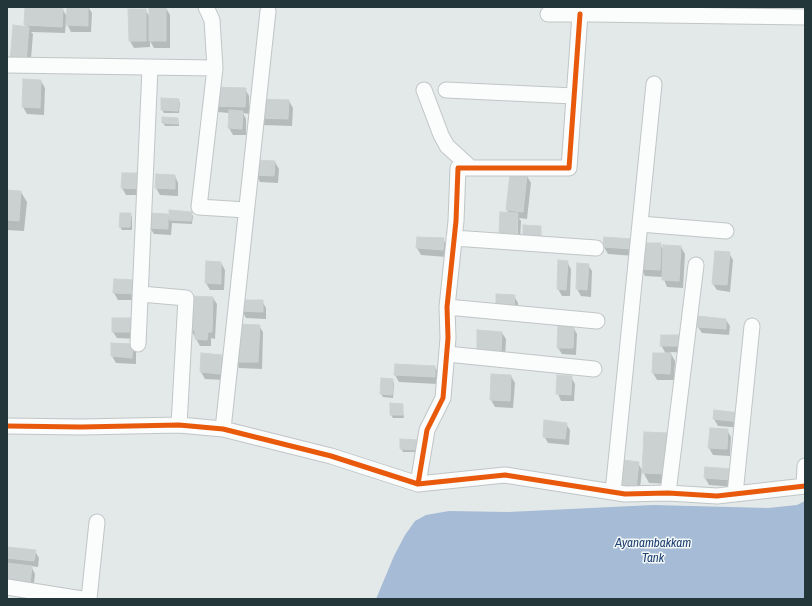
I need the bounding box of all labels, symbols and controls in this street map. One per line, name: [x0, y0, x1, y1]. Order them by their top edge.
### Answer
water label: Ayanambakkam Tank: [615, 536, 691, 567]

